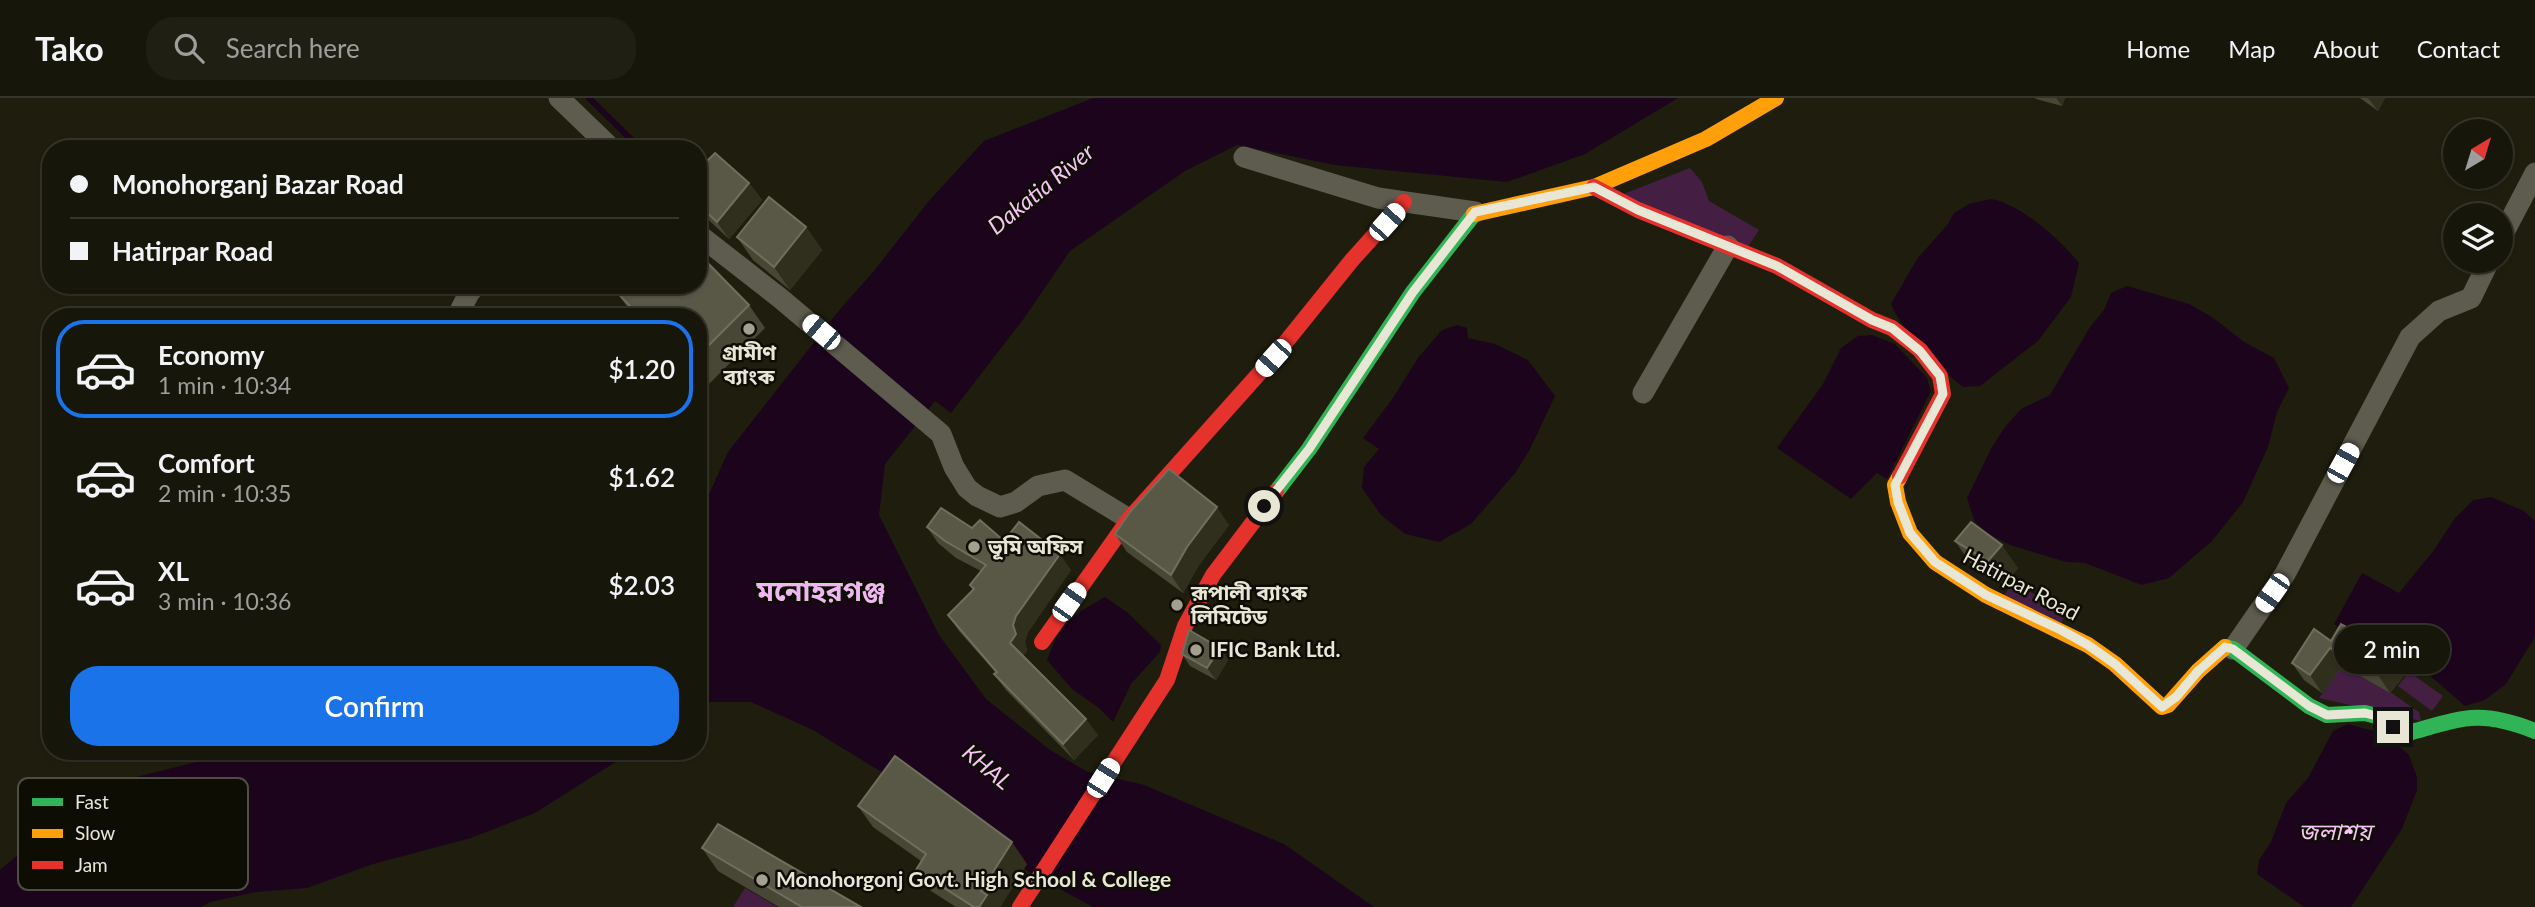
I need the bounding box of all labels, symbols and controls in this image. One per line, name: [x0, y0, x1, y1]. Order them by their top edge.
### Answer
search box: [146, 17, 636, 80]
text: Tako: [35, 28, 104, 68]
icon: search: [170, 29, 208, 67]
text: Search here: [226, 32, 360, 64]
text: Home: [2126, 34, 2190, 63]
text: Map: [2228, 34, 2276, 63]
text: About: [2314, 34, 2379, 63]
text: Contact: [2417, 34, 2500, 63]
north arrow: [2443, 119, 2513, 189]
map controls: [2443, 119, 2513, 273]
water label: Dakatia River: [982, 136, 1100, 240]
text: Monohorganj Bazar Road: [112, 168, 404, 200]
car: [1366, 199, 1409, 245]
button: layers: [2443, 203, 2513, 273]
text: Hatirpar Road: [112, 235, 273, 267]
car: [799, 310, 844, 354]
marker: গ্রামীণ ব্যাংক: [741, 321, 757, 337]
car: [1252, 335, 1295, 381]
icon: car: [74, 338, 137, 401]
text: Economy: [158, 339, 264, 371]
place label: গ্রামীণ ব্যাংক: [722, 339, 776, 388]
text: $1.20: [609, 353, 675, 385]
text: 1 min · 10:34: [158, 371, 291, 399]
car: [2324, 440, 2363, 486]
icon: car: [74, 446, 137, 509]
text: Comfort: [158, 447, 255, 479]
text: $1.62: [609, 461, 675, 493]
text: 2 min · 10:35: [158, 479, 291, 507]
route start: [1248, 490, 1280, 522]
place label: ভূমি অফিস: [987, 533, 1084, 560]
marker: ভূমি অফিস: [966, 539, 982, 555]
street label: Hatirpar Road: [1959, 543, 2084, 625]
icon: car: [74, 554, 137, 617]
text: XL: [158, 555, 189, 587]
text: $2.03: [609, 569, 675, 601]
car: [2252, 570, 2293, 616]
district label: মনোহরগঞ্জ: [755, 573, 886, 607]
car: [1049, 579, 1090, 625]
place label: রূপালী ব্যাংক লিমিটেড: [1190, 579, 1308, 628]
text: 3 min · 10:36: [158, 587, 291, 615]
marker: রূপালী ব্যাংক লিমিটেড: [1169, 597, 1185, 613]
callout: 2 min: [2335, 626, 2451, 674]
text: 2 min: [2364, 635, 2420, 663]
place label: IFIC Bank Ltd.: [1210, 636, 1341, 661]
marker: IFIC Bank Ltd.: [1188, 642, 1204, 658]
button: Confirm: [70, 666, 679, 746]
route end: [2377, 711, 2409, 743]
water label: KHAL: [957, 738, 1018, 795]
car: [1083, 755, 1124, 801]
legend: [18, 778, 248, 890]
text: Fast: [75, 790, 109, 813]
water label: জলাশয়: [2299, 817, 2376, 845]
text: Slow: [75, 821, 115, 844]
text: Jam: [75, 853, 108, 876]
place label: Monohorgonj Govt. High School & College: [776, 866, 1171, 891]
marker: Monohorgonj Govt. High School & College: [754, 872, 770, 888]

